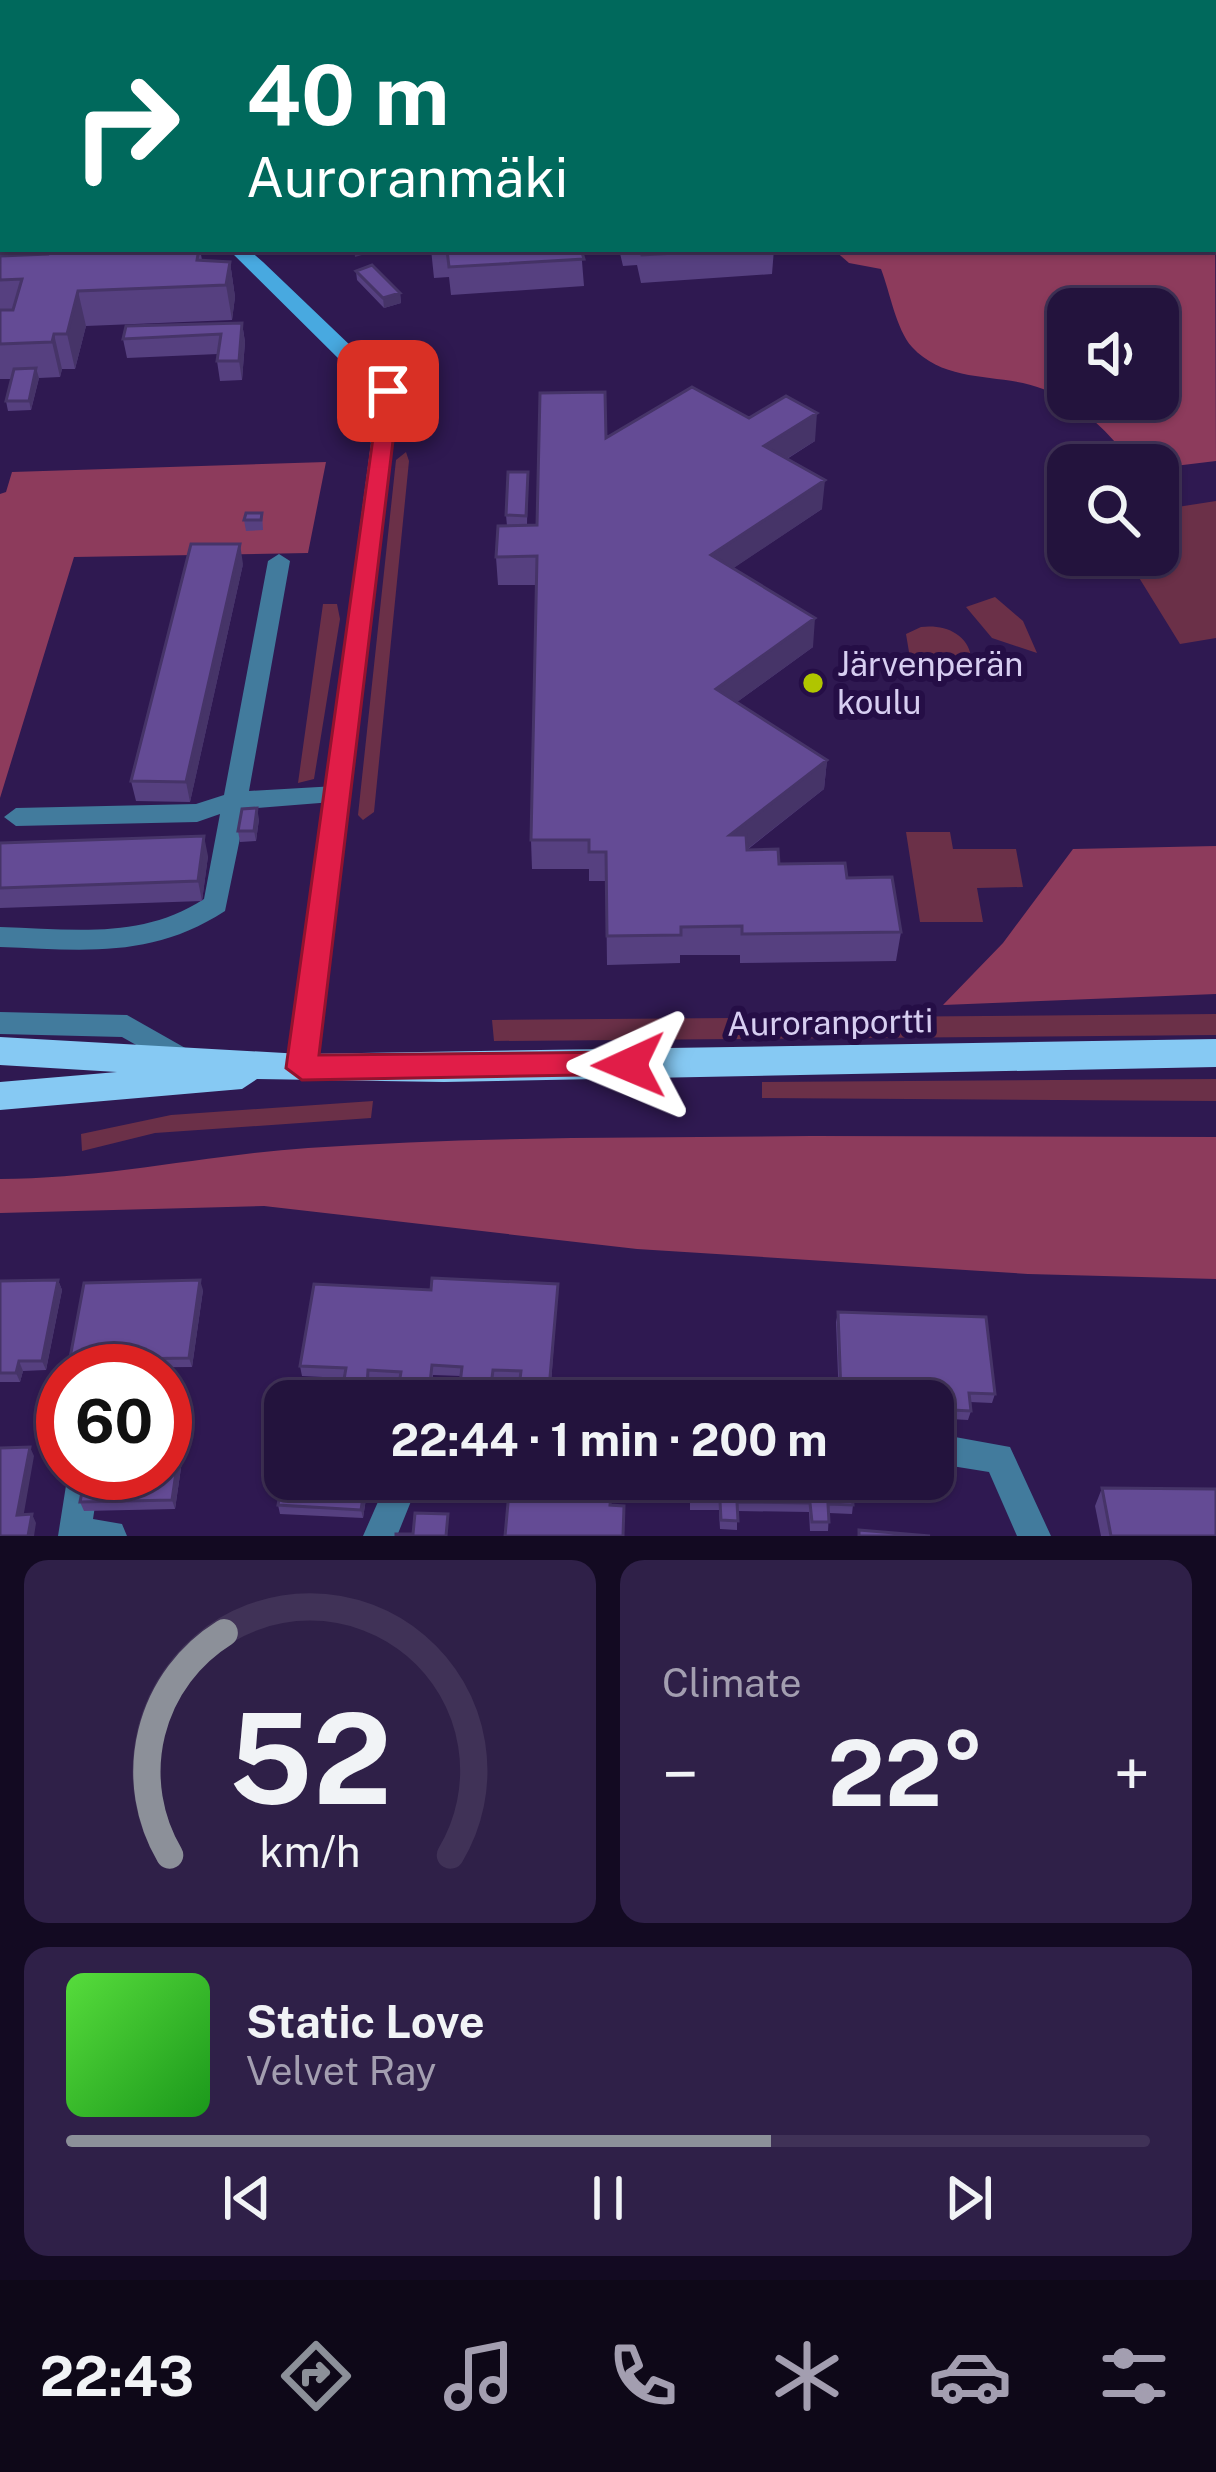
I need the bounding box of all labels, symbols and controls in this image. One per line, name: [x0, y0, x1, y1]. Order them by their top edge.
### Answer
text: 40 m: [246, 45, 449, 144]
icon: right: [48, 48, 204, 204]
text: Auroranmäki: [246, 146, 568, 209]
map controls: [1047, 288, 1179, 576]
button: sound: [1047, 288, 1179, 420]
pin: [337, 340, 439, 442]
icon: arrive: [355, 358, 421, 424]
button: search: [1047, 444, 1179, 576]
place label: Järvenperän koulu: [837, 645, 1023, 721]
marker: Järvenperän koulu: [800, 670, 826, 696]
street label: Auroranportti: [727, 1001, 933, 1043]
position arrow: [566, 1002, 692, 1128]
speed limit sign: 60: [36, 1344, 192, 1500]
text: 22:44 · 1 min · 200 m: [390, 1413, 828, 1466]
text: Climate: [662, 1660, 802, 1706]
text: 52: [228, 1685, 392, 1832]
text: 22°: [828, 1720, 984, 1826]
text: −: [662, 1735, 699, 1813]
text: +: [1113, 1735, 1150, 1813]
text: km/h: [260, 1825, 360, 1876]
text: Static Love: [246, 1995, 485, 2048]
text: Velvet Ray: [246, 2048, 436, 2094]
icon: previous: [214, 2165, 280, 2231]
icon: pause: [575, 2165, 641, 2231]
icon: next: [936, 2165, 1002, 2231]
icon: directions: [274, 2334, 358, 2418]
icon: music: [437, 2334, 521, 2418]
icon: phone: [601, 2334, 685, 2418]
icon: climate: [765, 2334, 849, 2418]
icon: car: [928, 2334, 1012, 2418]
icon: filters: [1092, 2334, 1176, 2418]
text: 22:43: [40, 2345, 194, 2408]

